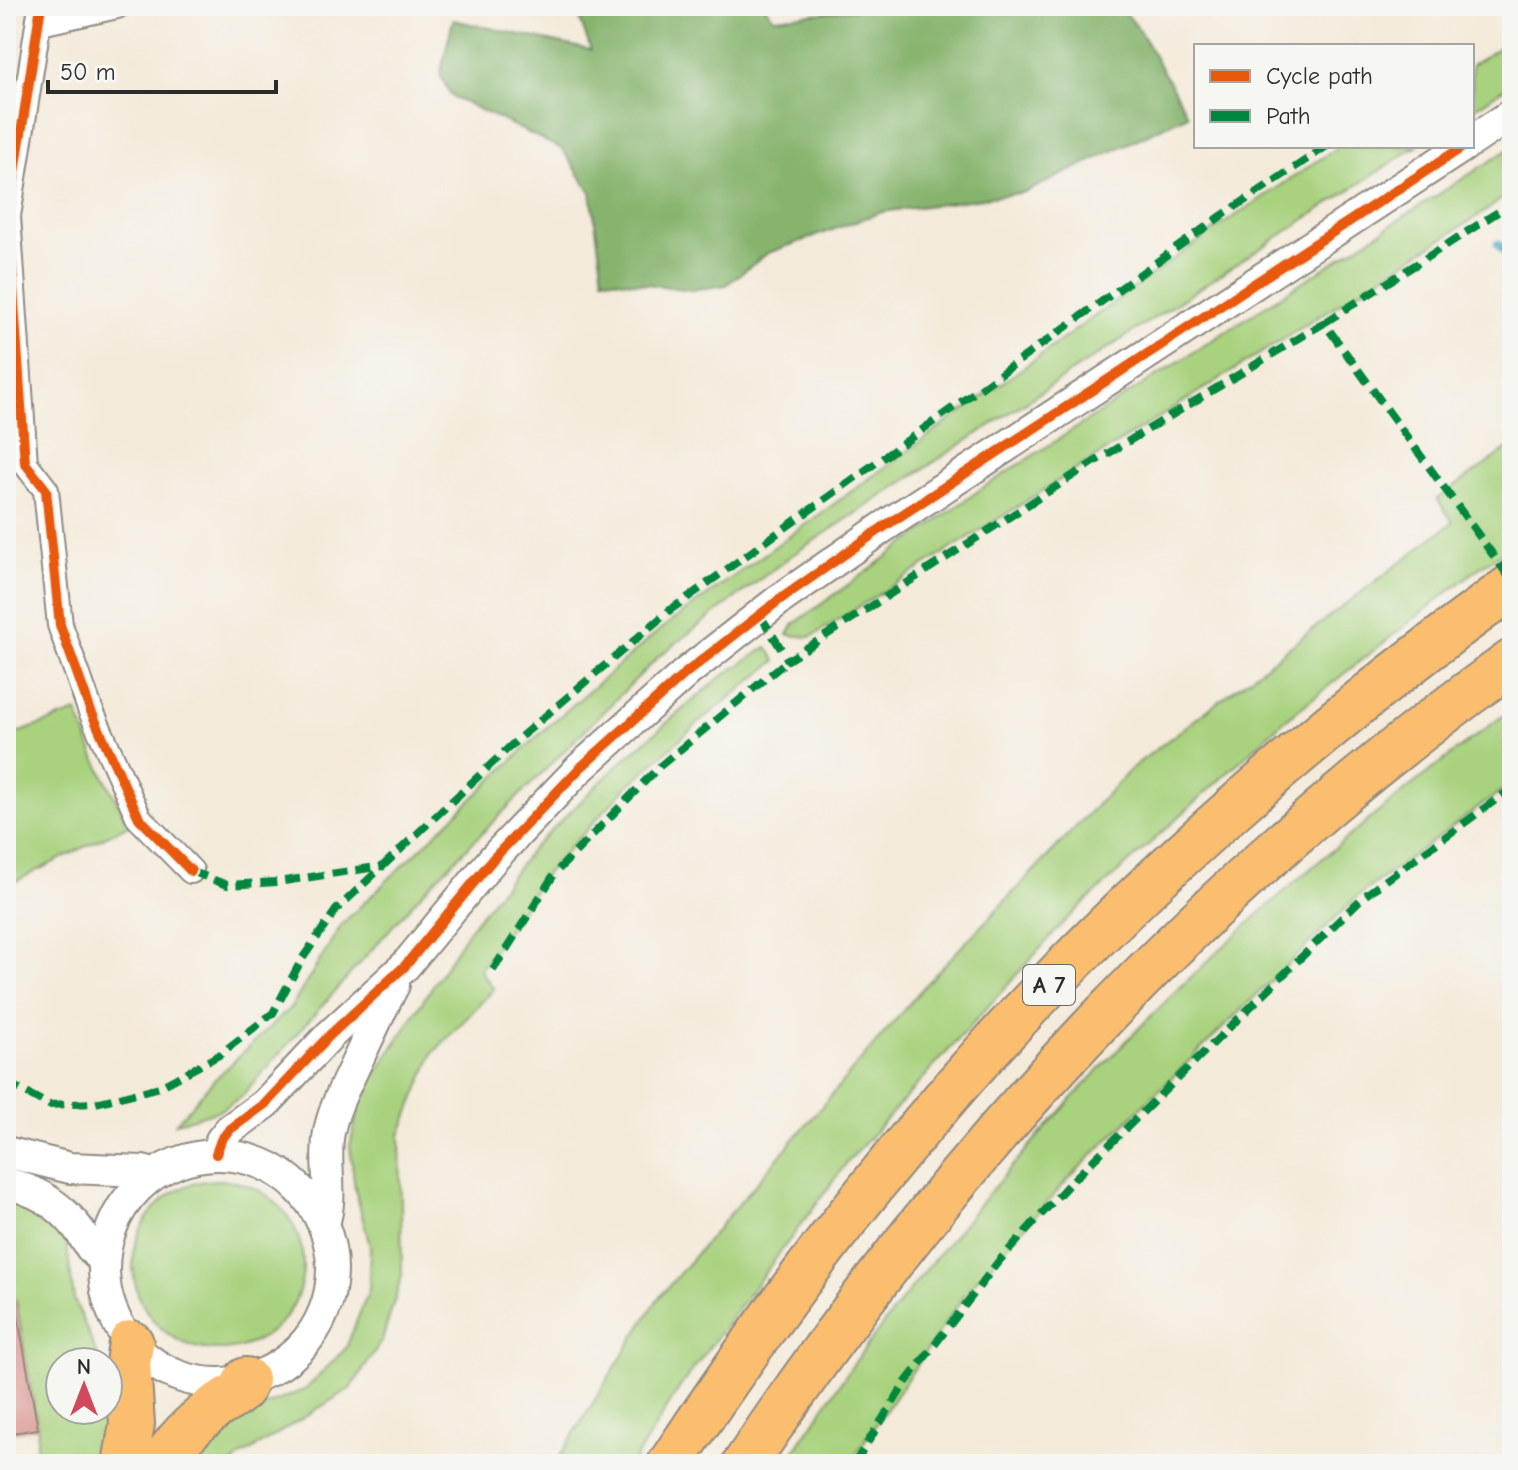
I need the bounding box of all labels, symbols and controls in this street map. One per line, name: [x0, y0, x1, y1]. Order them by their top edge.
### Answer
scale bar: [48, 44, 276, 94]
legend: [1194, 44, 1474, 148]
text: 50 m: [60, 58, 116, 86]
text: Cycle path: [1266, 62, 1373, 90]
text: Path: [1266, 102, 1311, 130]
road number: A 7: [1023, 965, 1075, 1005]
north arrow: [44, 1346, 124, 1426]
text: N: [77, 1354, 91, 1380]

